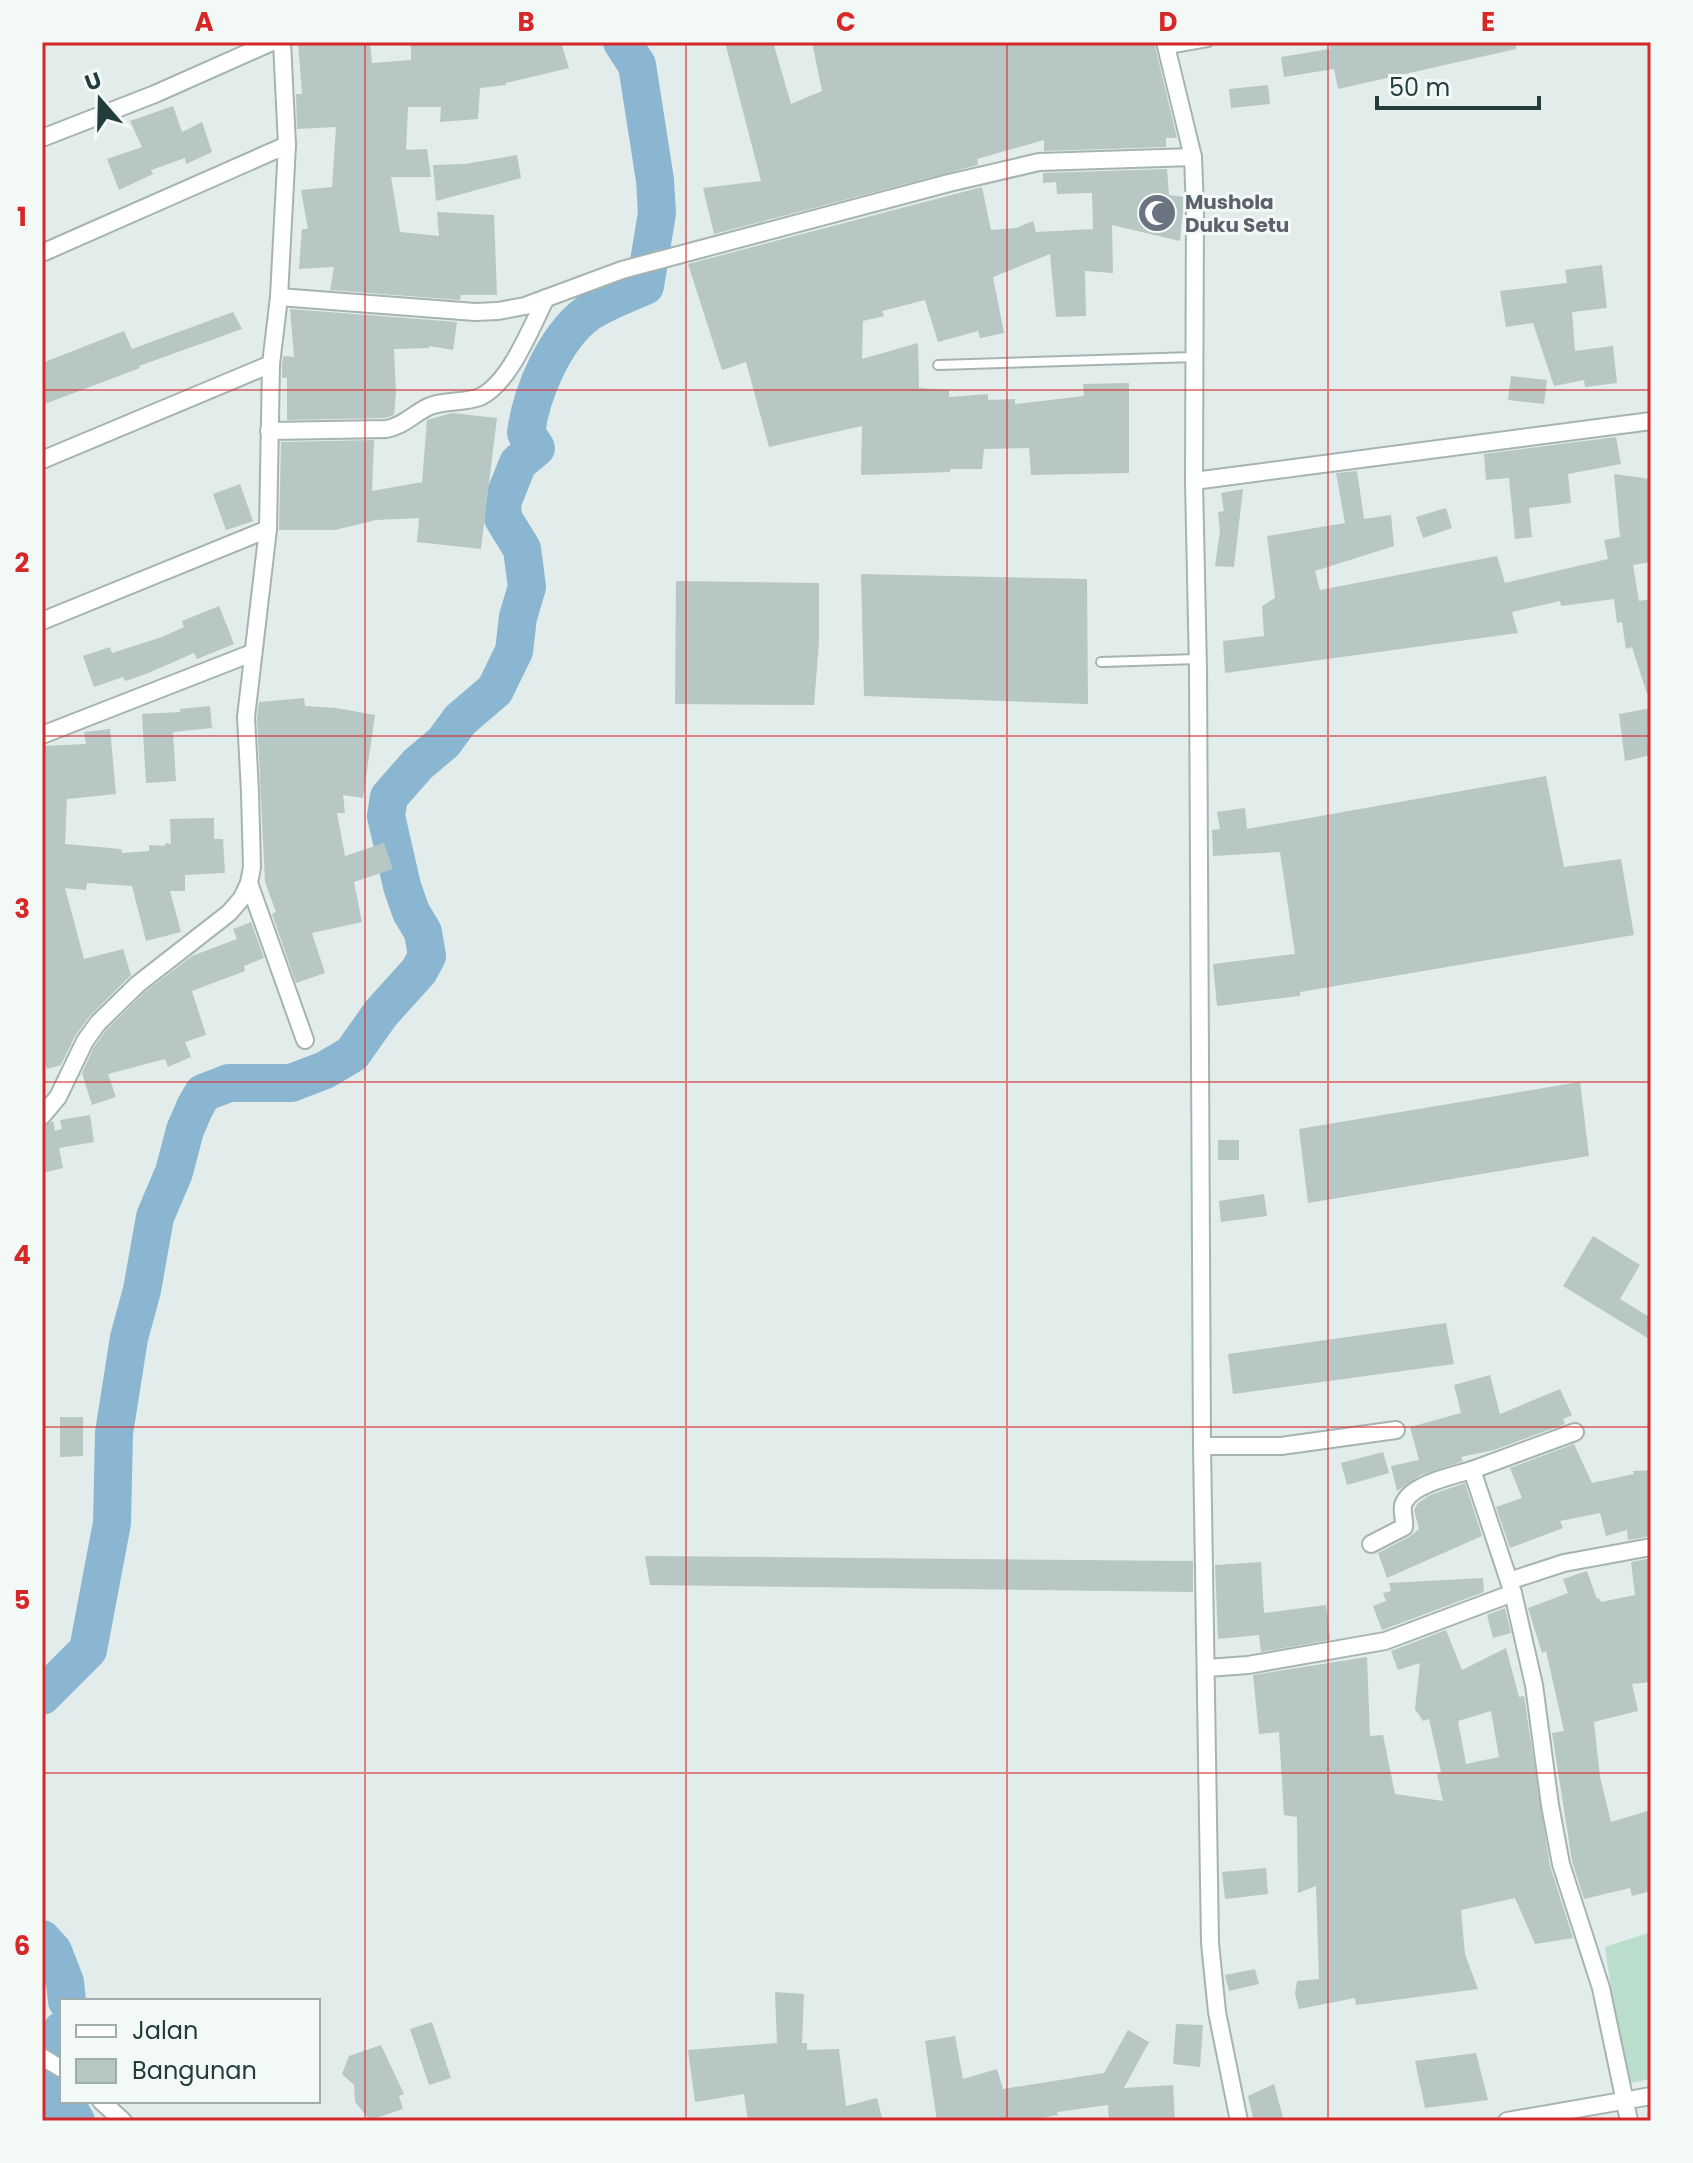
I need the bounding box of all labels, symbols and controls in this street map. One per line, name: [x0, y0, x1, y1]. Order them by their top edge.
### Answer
text: A: [194, 4, 214, 40]
text: B: [517, 4, 535, 40]
text: C: [836, 4, 856, 40]
text: D: [1159, 4, 1178, 40]
text: E: [1481, 4, 1495, 40]
north arrow: [60, 60, 140, 140]
scale bar: [1377, 60, 1539, 110]
text: U: [81, 64, 106, 99]
text: 50 m: [1389, 71, 1450, 104]
place label: Mushola Duku Setu: [1185, 188, 1289, 239]
mosque icon: Mushola Duku Setu: [1136, 192, 1178, 234]
text: 1: [17, 199, 27, 235]
text: 2: [15, 545, 30, 581]
text: 3: [14, 891, 30, 927]
text: 4: [13, 1237, 31, 1273]
text: 5: [14, 1582, 30, 1618]
text: 6: [14, 1928, 30, 1964]
legend: [60, 1999, 320, 2103]
text: Jalan: [132, 2014, 198, 2047]
text: Bangunan: [132, 2054, 257, 2087]

